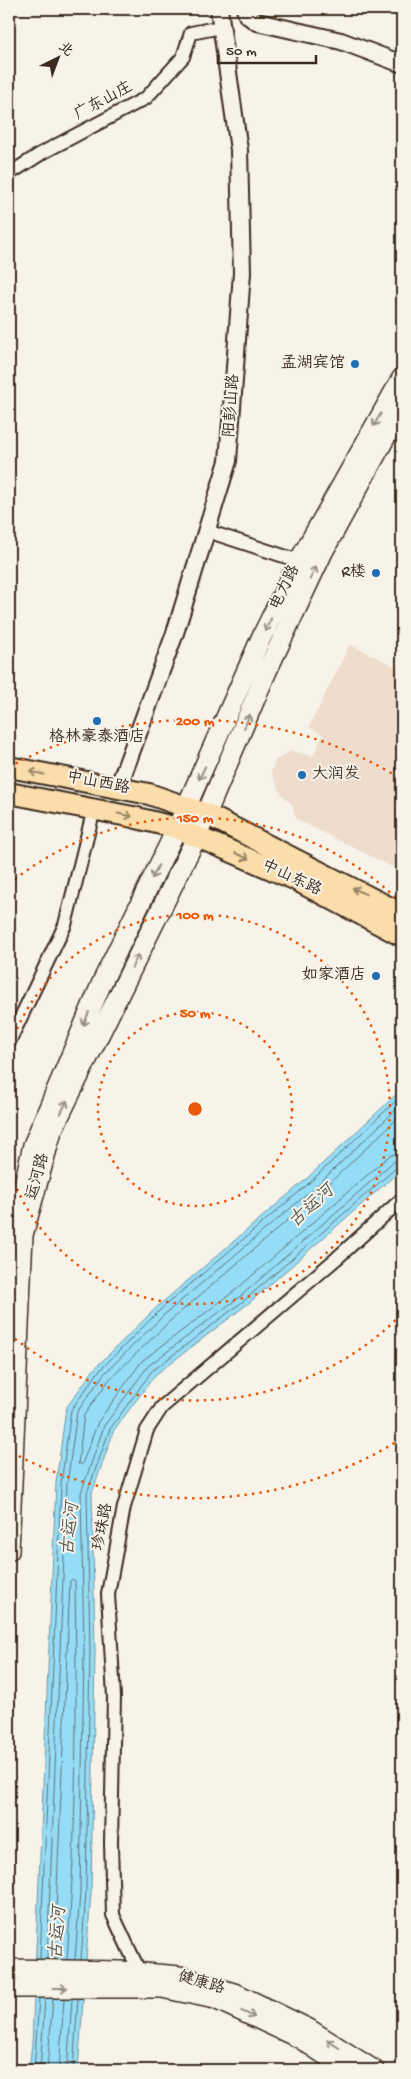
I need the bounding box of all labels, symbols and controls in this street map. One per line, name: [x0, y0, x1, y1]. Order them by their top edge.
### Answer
north arrow: [32, 32, 82, 82]
scale bar: [218, 32, 316, 64]
text: 北: [54, 39, 76, 61]
text: 50 m: [226, 43, 257, 61]
street label: 广东山庄: [70, 77, 137, 125]
place label: 孟湖宾馆: [281, 353, 345, 374]
marker: 孟湖宾馆: [349, 358, 361, 370]
street label: 阳彭山路: [219, 373, 245, 439]
one-way arrow: [372, 412, 382, 426]
street label: 电力路: [265, 561, 305, 614]
place label: R楼: [342, 563, 366, 583]
one-way arrow: [309, 566, 318, 581]
marker: R楼: [370, 567, 382, 579]
one-way arrow: [263, 617, 272, 632]
text: 200 m: [176, 713, 215, 731]
one-way arrow: [242, 714, 252, 729]
marker: 格林豪泰酒店: [91, 715, 103, 727]
place label: 格林豪泰酒店: [49, 727, 145, 748]
one-way arrow: [197, 765, 206, 780]
place label: 大润发: [312, 765, 360, 785]
one-way arrow: [29, 767, 45, 777]
street label: 中山西路: [65, 767, 132, 799]
marker: 大润发: [296, 769, 308, 781]
text: 150 m: [176, 810, 214, 828]
one-way arrow: [117, 811, 133, 821]
one-way arrow: [234, 851, 249, 861]
street label: 中山东路: [258, 855, 325, 901]
one-way arrow: [150, 864, 160, 879]
one-way arrow: [352, 886, 367, 895]
text: 100 m: [175, 907, 214, 925]
one-way arrow: [131, 954, 140, 969]
place label: 如家酒店: [302, 965, 366, 986]
marker: 如家酒店: [370, 970, 382, 982]
text: 50 m: [180, 1005, 211, 1023]
one-way arrow: [81, 1011, 90, 1026]
one-way arrow: [59, 1100, 69, 1115]
centre of rings: [186, 1100, 204, 1118]
street label: 运河路: [22, 1151, 54, 1203]
water label: 古运河: [284, 1178, 341, 1233]
water label: 古运河: [57, 1498, 85, 1557]
street label: 珍珠路: [88, 1501, 118, 1552]
water label: 古运河: [46, 1902, 72, 1961]
street label: 健康路: [175, 1966, 227, 2000]
one-way arrow: [52, 1983, 68, 1993]
one-way arrow: [240, 2010, 255, 2020]
one-way arrow: [326, 2039, 340, 2049]

